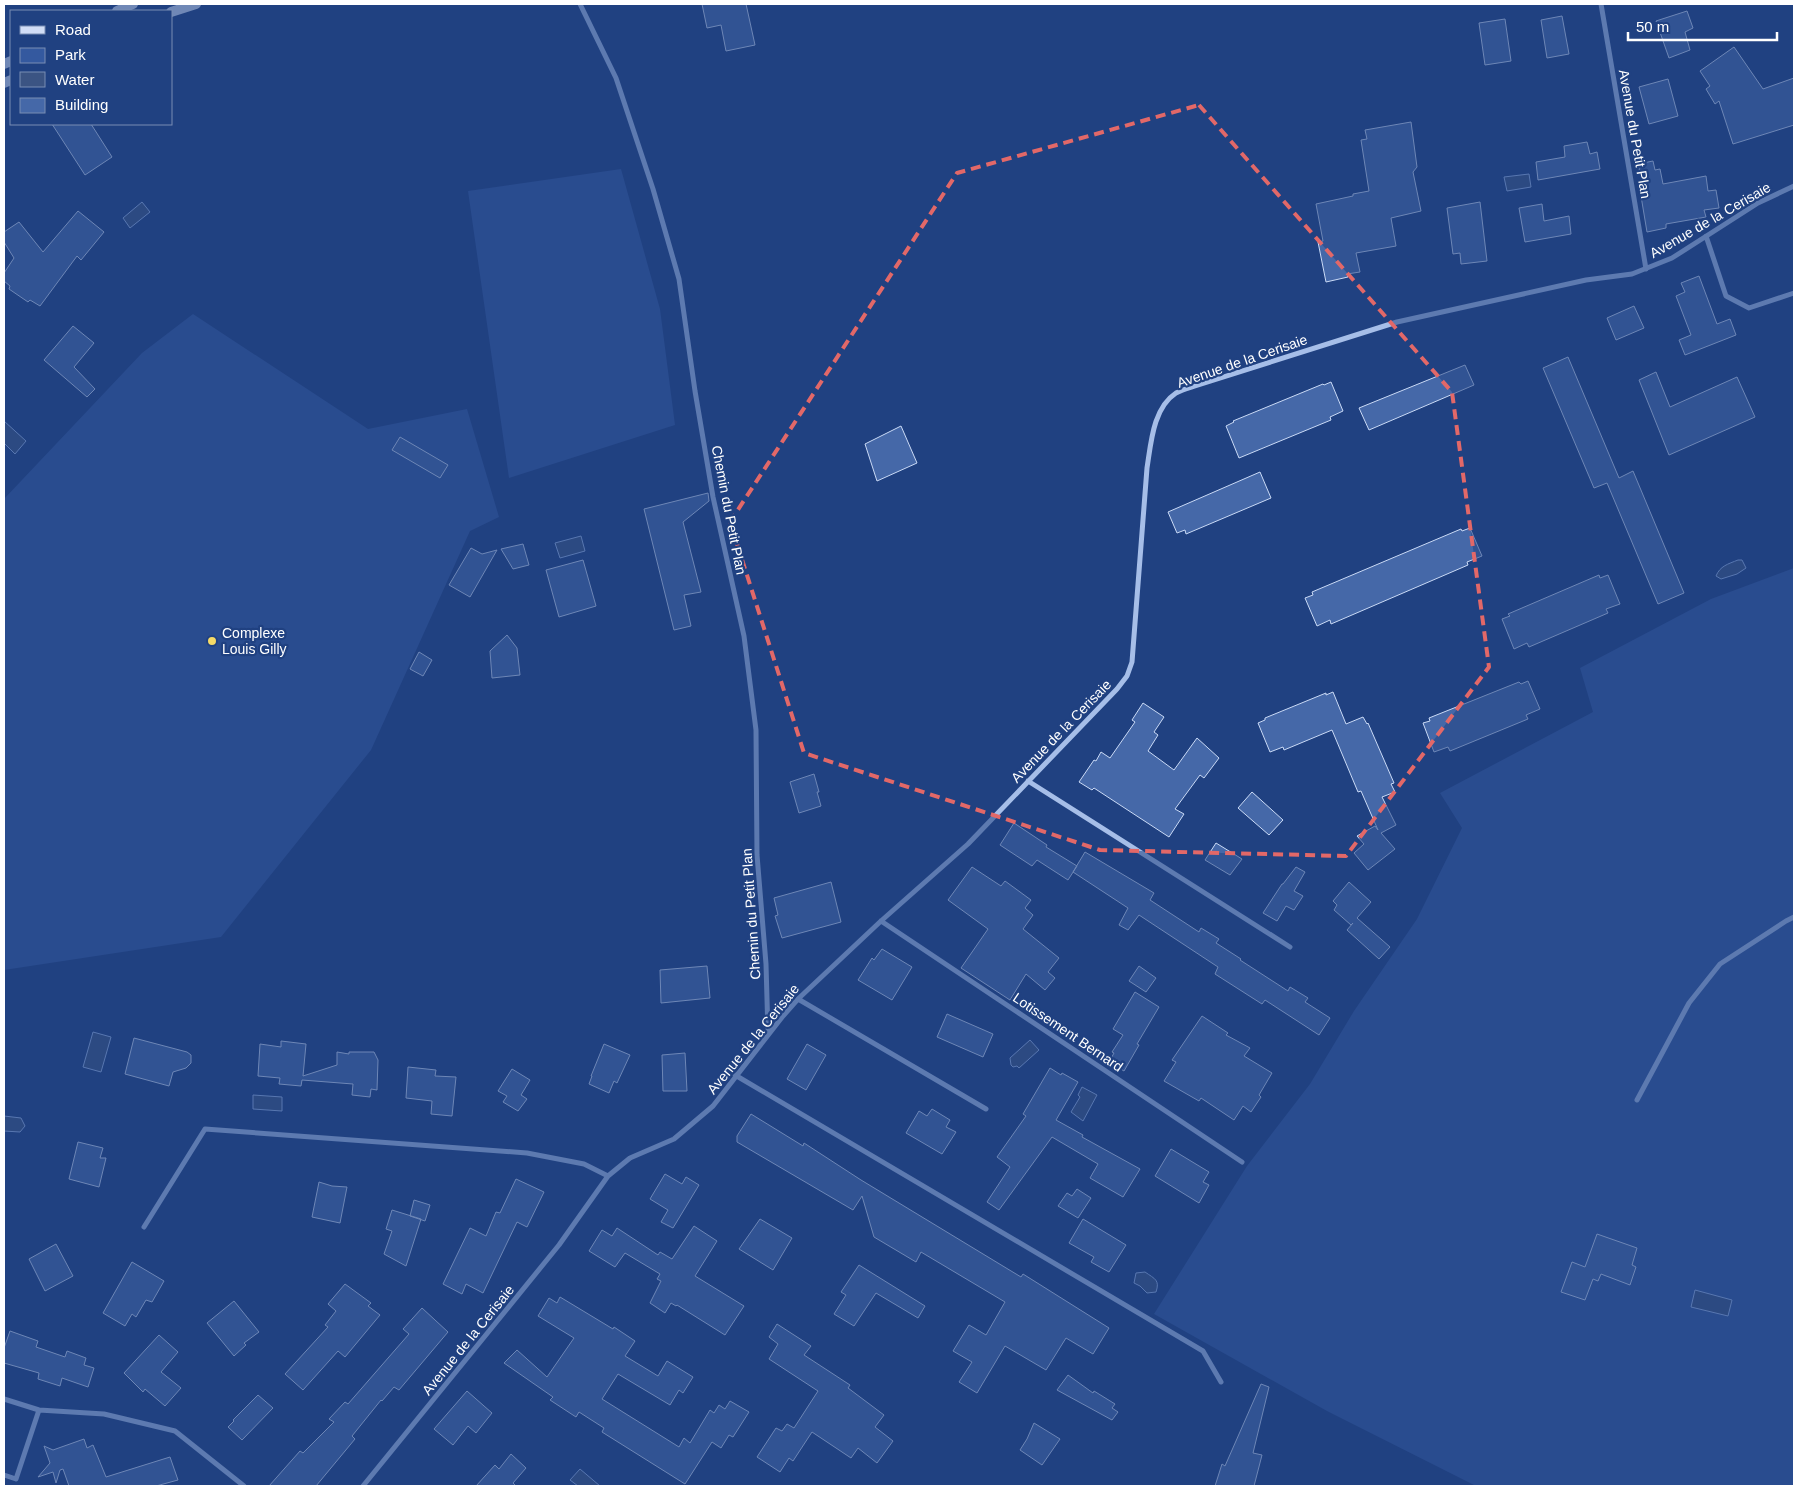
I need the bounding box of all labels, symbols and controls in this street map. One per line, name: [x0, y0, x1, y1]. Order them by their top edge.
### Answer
legend: [10, 10, 172, 125]
scale bar: [1628, 10, 1777, 42]
text: 50 m: [1636, 18, 1669, 35]
text: Road: [55, 21, 91, 38]
text: Park: [55, 46, 86, 63]
street label: Avenue du Petit Plan: [1616, 68, 1654, 200]
text: Water: [55, 71, 94, 88]
text: Building: [55, 96, 108, 113]
street label: Avenue de la Cerisaie: [1647, 179, 1773, 261]
street label: Avenue de la Cerisaie: [1175, 331, 1309, 391]
street label: Chemin du Petit Plan: [709, 444, 749, 576]
place label: Complexe Louis Gilly: [222, 625, 287, 657]
marker: Complexe Louis Gilly: [206, 635, 218, 647]
street label: Avenue de la Cerisaie: [1008, 676, 1114, 786]
street label: Chemin du Petit Plan: [738, 848, 764, 980]
street label: Avenue de la Cerisaie: [704, 981, 802, 1097]
street label: Lotissement Bernard: [1010, 989, 1126, 1075]
street label: Avenue de la Cerisaie: [419, 1282, 517, 1398]

